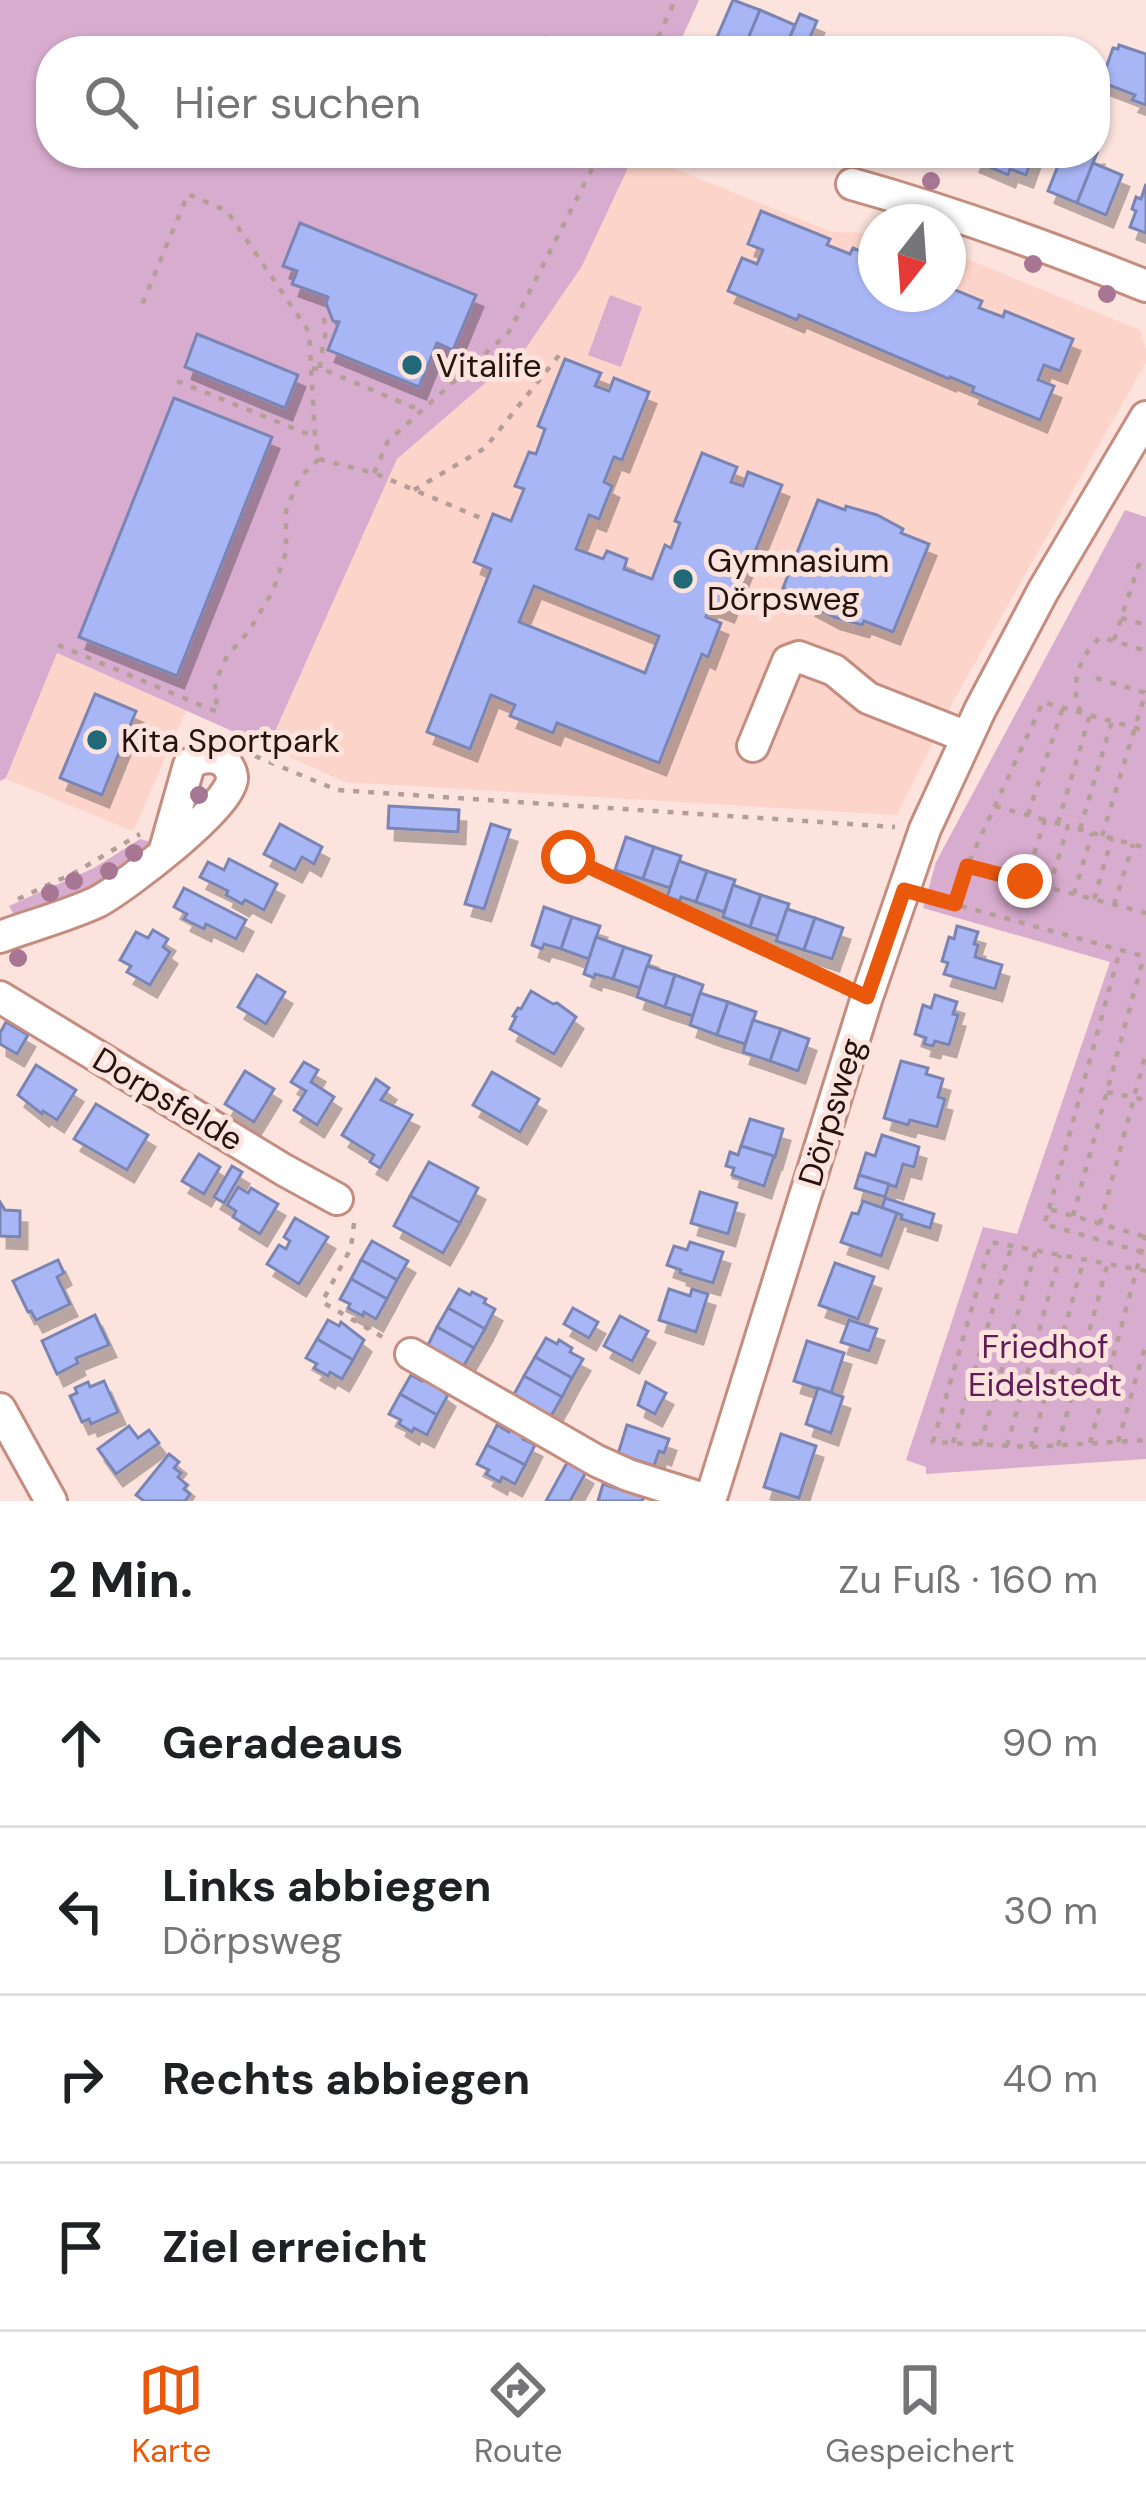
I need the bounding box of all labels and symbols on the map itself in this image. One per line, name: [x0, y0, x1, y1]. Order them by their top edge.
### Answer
north arrow: [858, 204, 966, 312]
place label: Vitalife: [436, 344, 541, 387]
marker: Vitalife: [399, 352, 425, 378]
place label: Gymnasium Dörpsweg: [707, 539, 889, 620]
marker: Gymnasium Dörpsweg: [670, 566, 696, 592]
place label: Kita Sportpark: [121, 719, 340, 762]
marker: Kita Sportpark: [84, 727, 110, 753]
route start: [541, 830, 595, 884]
route end: [998, 854, 1052, 908]
street label: Dörpsweg: [788, 1033, 874, 1191]
street label: Dorpsfelde: [85, 1037, 251, 1161]
park label: Friedhof Eidelstedt: [968, 1325, 1122, 1406]

